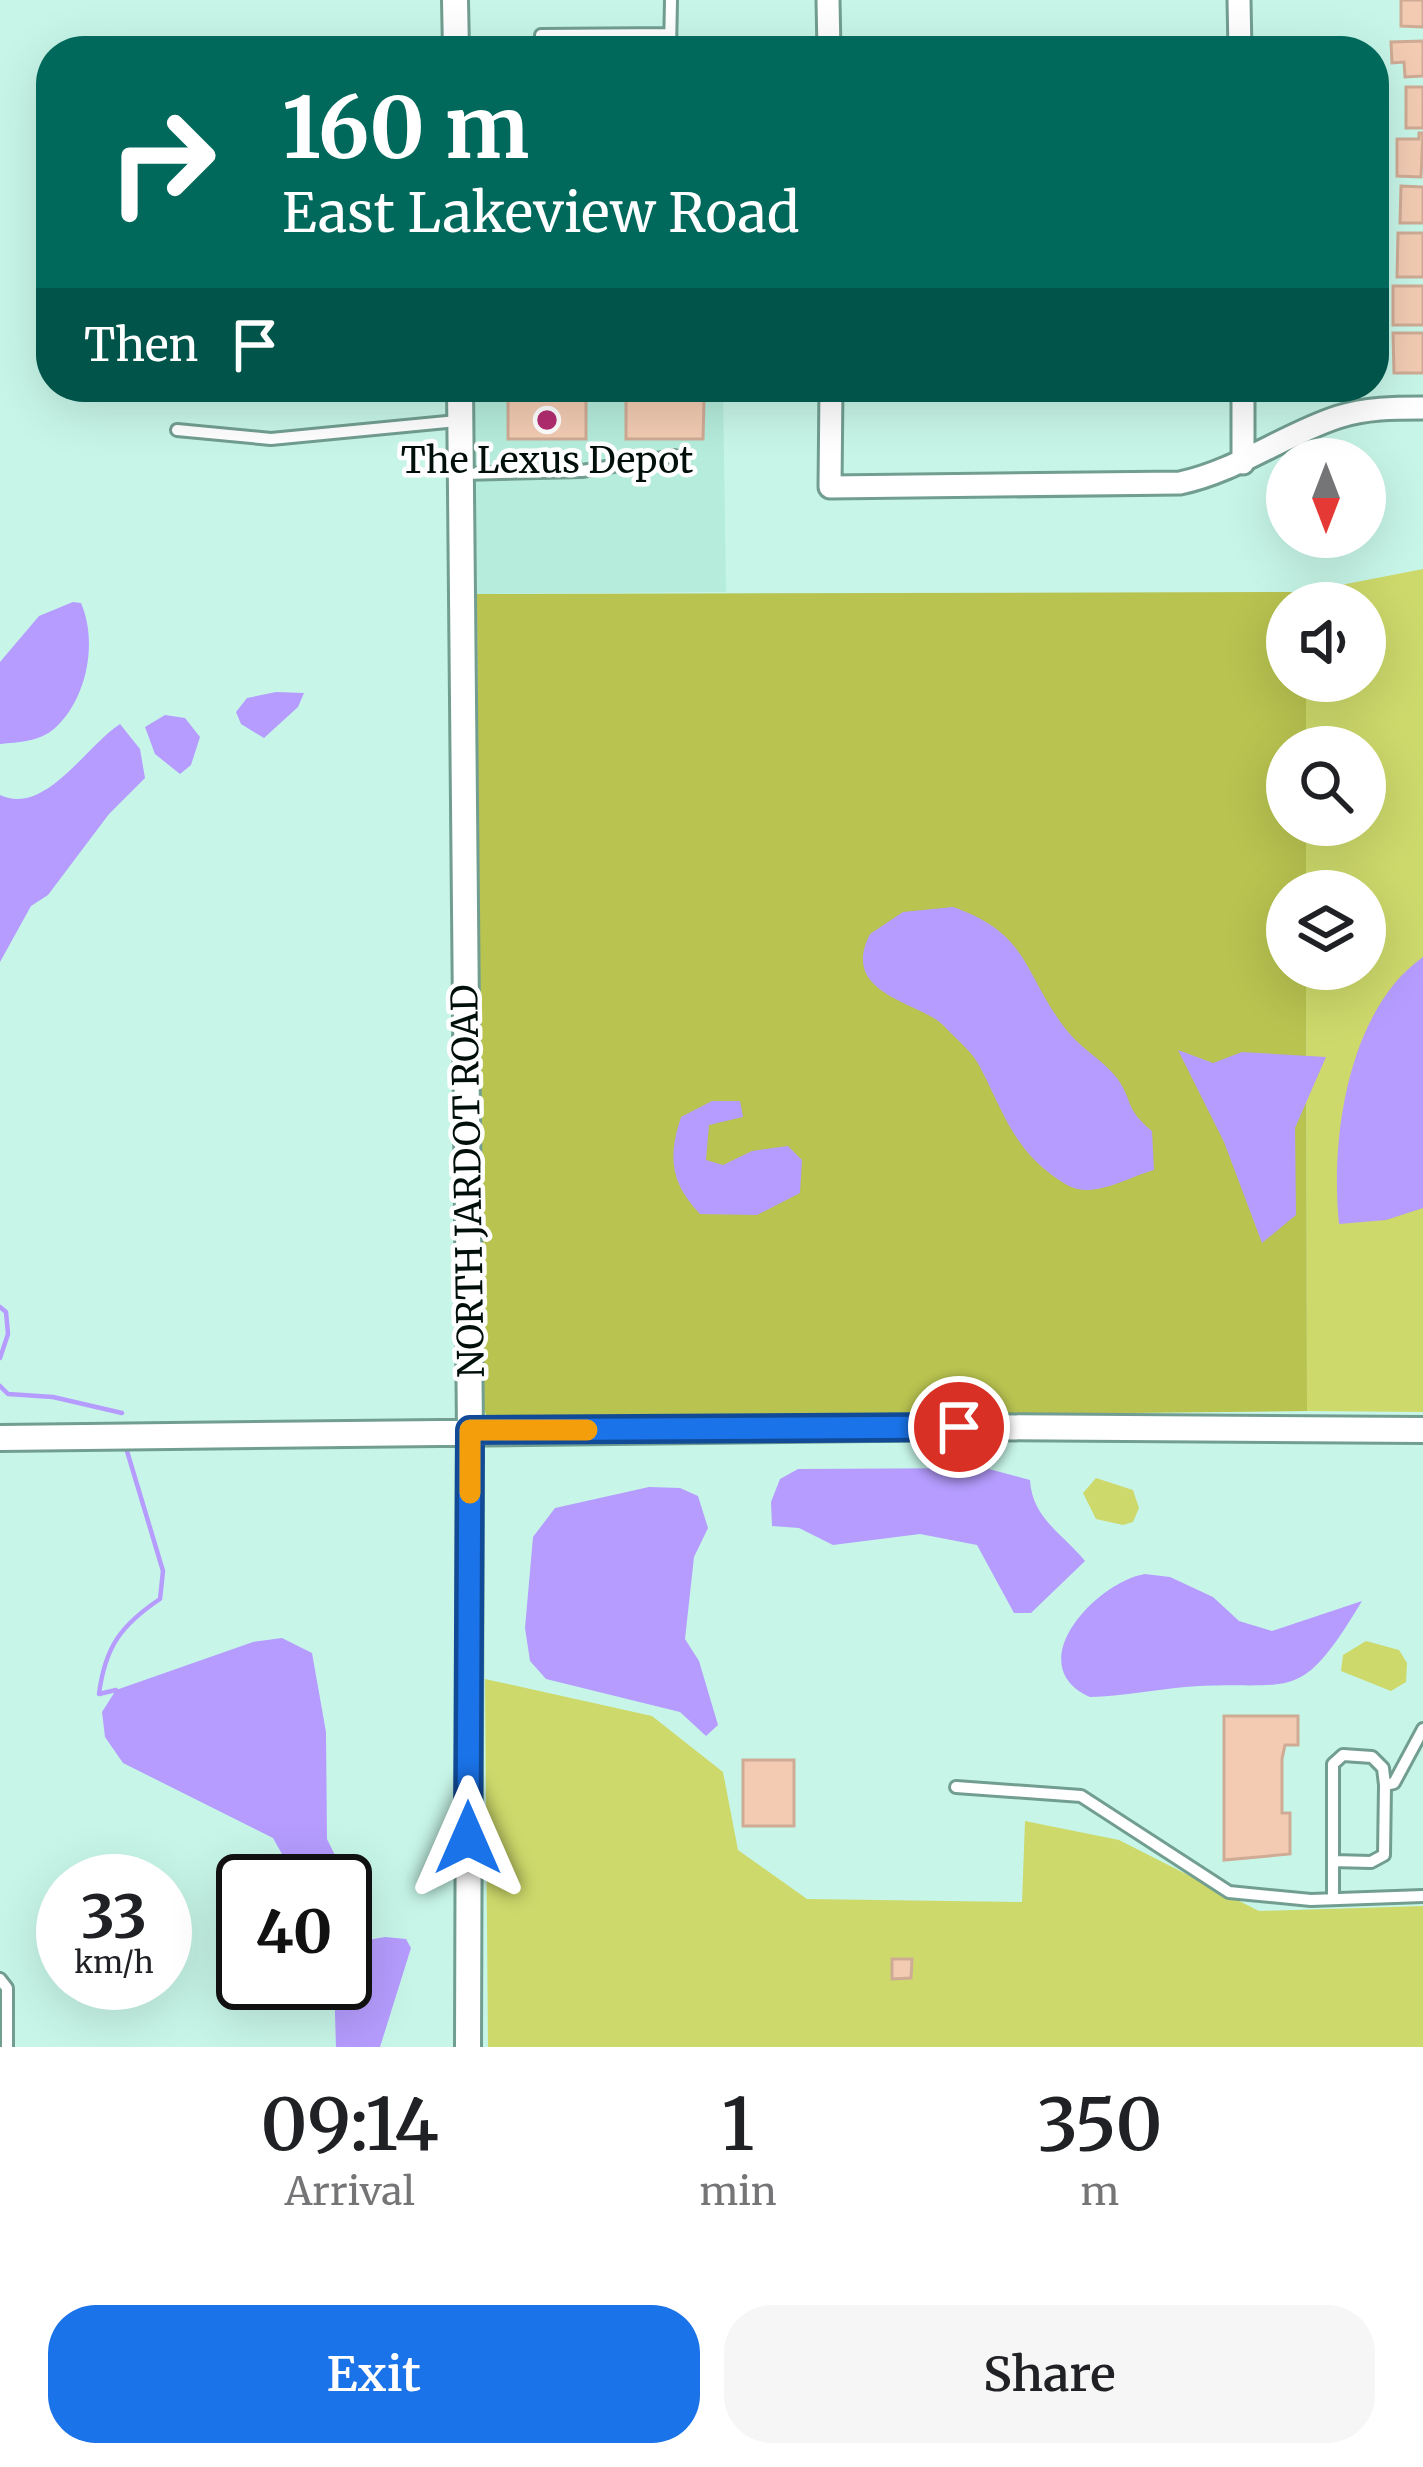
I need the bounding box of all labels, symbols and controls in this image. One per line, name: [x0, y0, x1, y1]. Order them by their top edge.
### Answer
text: 160 m: [282, 75, 529, 181]
icon: right: [84, 84, 240, 240]
text: East Lakeview Road: [282, 179, 799, 247]
icon: arrive: [222, 312, 288, 378]
text: Then: [84, 317, 198, 373]
marker: The Lexus Depot: [534, 407, 560, 433]
place label: The Lexus Depot: [401, 438, 693, 483]
north arrow: [1266, 438, 1386, 558]
map controls: [1266, 438, 1386, 990]
button: sound: [1266, 582, 1386, 702]
button: search: [1266, 726, 1386, 846]
button: layers: [1266, 870, 1386, 990]
street label: NORTH JARDOT ROAD: [442, 984, 494, 1378]
pin: [908, 1376, 1010, 1478]
icon: arrive: [926, 1394, 992, 1460]
position arrow: [405, 1775, 531, 1901]
speed limit sign: 40: [216, 1854, 372, 2010]
text: 33: [81, 1879, 147, 1954]
text: km/h: [74, 1943, 154, 1981]
text: 09:14: [260, 2079, 439, 2170]
text: 1: [722, 2079, 755, 2170]
text: 350: [1037, 2079, 1163, 2170]
text: Arrival: [285, 2167, 415, 2216]
text: min: [699, 2167, 777, 2216]
text: m: [1080, 2167, 1119, 2216]
button: Exit: [48, 2305, 700, 2443]
button: Share: [724, 2305, 1375, 2443]

